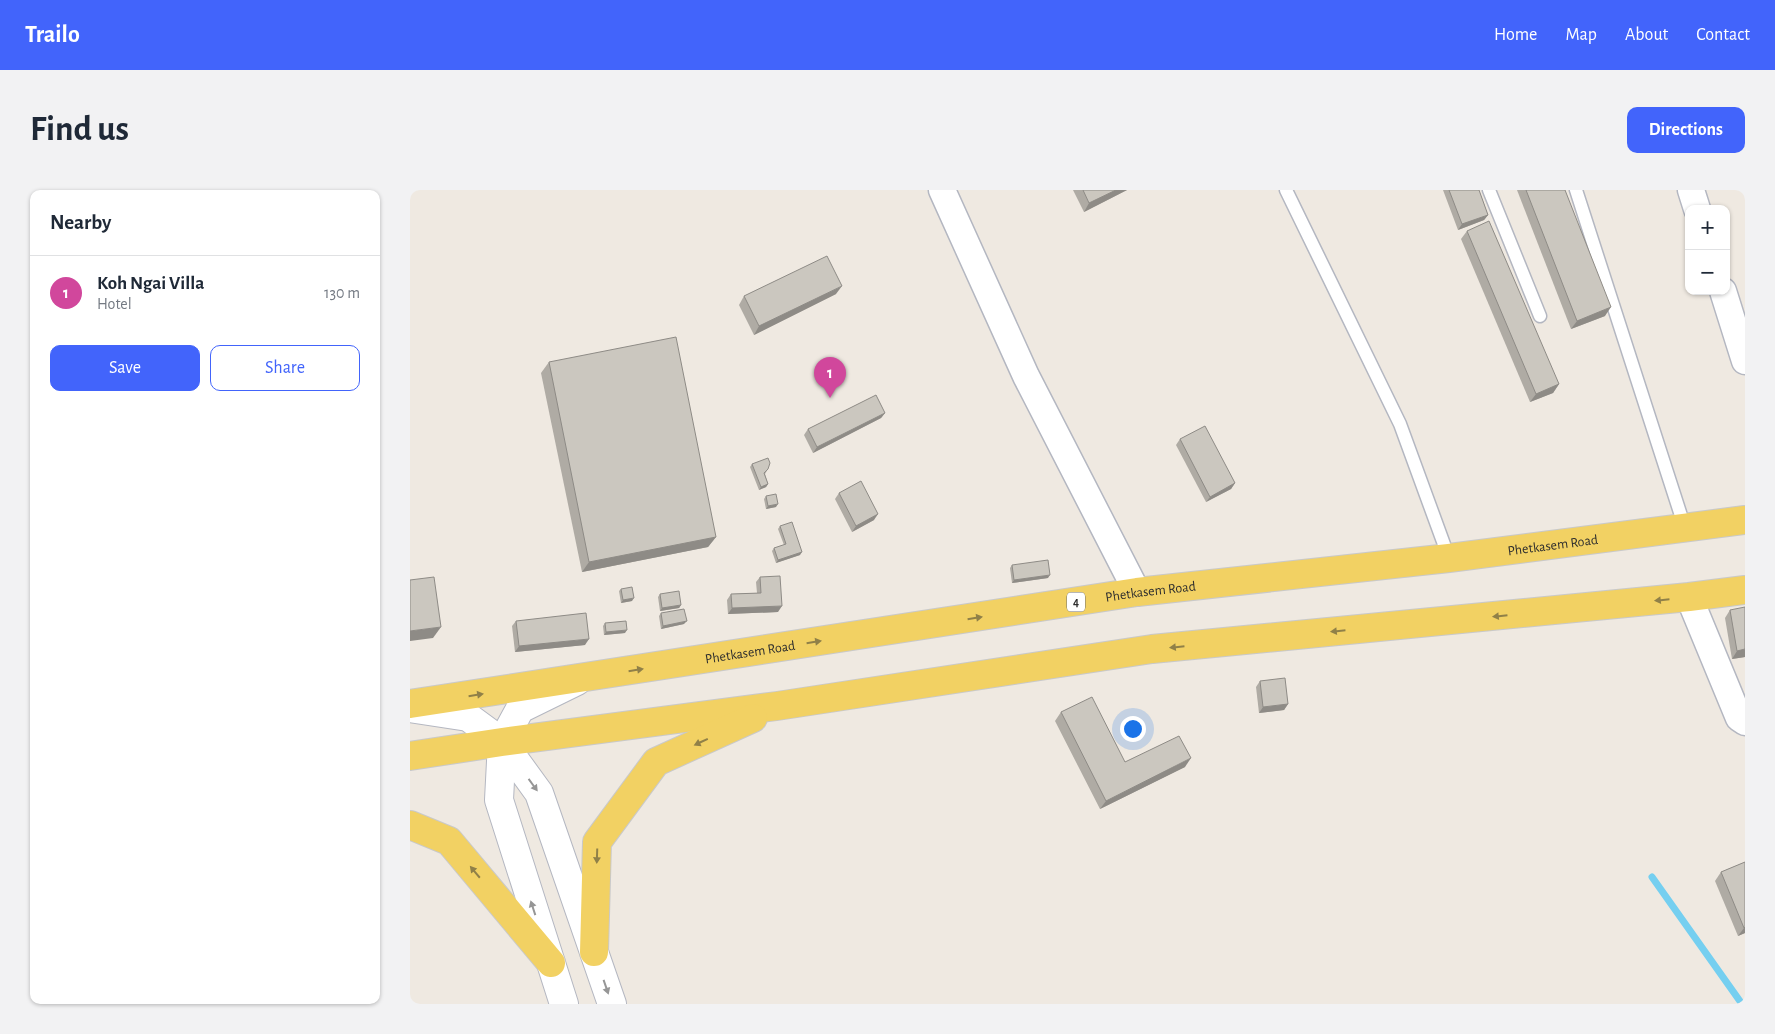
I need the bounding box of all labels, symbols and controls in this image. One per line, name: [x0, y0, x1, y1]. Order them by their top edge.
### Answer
text: Trailo: [25, 23, 80, 47]
text: Home: [1494, 26, 1537, 44]
text: Map: [1565, 26, 1597, 44]
text: About: [1625, 26, 1668, 44]
text: Contact: [1696, 26, 1750, 44]
button: Directions: [1627, 107, 1745, 153]
text: Find us: [30, 112, 129, 147]
map controls: [1685, 205, 1730, 295]
button: +: [1685, 205, 1730, 250]
text: Nearby: [50, 212, 111, 233]
button: −: [1685, 250, 1730, 295]
text: Koh Ngai Villa: [97, 274, 204, 293]
text: 1: [63, 285, 69, 301]
text: 130 m: [324, 285, 360, 301]
text: Hotel: [97, 296, 132, 312]
button: Save: [50, 345, 200, 391]
button: Share: [210, 345, 360, 391]
pin: 1: [814, 357, 846, 398]
street label: Phetkasem Road: [1507, 533, 1599, 558]
street label: Phetkasem Road: [1104, 580, 1197, 605]
road number: 4: [1067, 592, 1085, 612]
one-way arrow: [1654, 596, 1670, 604]
one-way arrow: [1492, 612, 1508, 620]
one-way arrow: [967, 613, 983, 621]
one-way arrow: [1330, 628, 1346, 636]
one-way arrow: [806, 638, 822, 646]
street label: Phetkasem Road: [704, 639, 796, 666]
one-way arrow: [1168, 643, 1184, 651]
one-way arrow: [629, 666, 645, 674]
one-way arrow: [468, 690, 484, 698]
your location: [1120, 716, 1146, 742]
one-way arrow: [694, 738, 708, 746]
one-way arrow: [528, 778, 538, 792]
one-way arrow: [593, 849, 601, 865]
one-way arrow: [469, 866, 480, 879]
one-way arrow: [529, 900, 537, 915]
one-way arrow: [602, 979, 610, 994]

